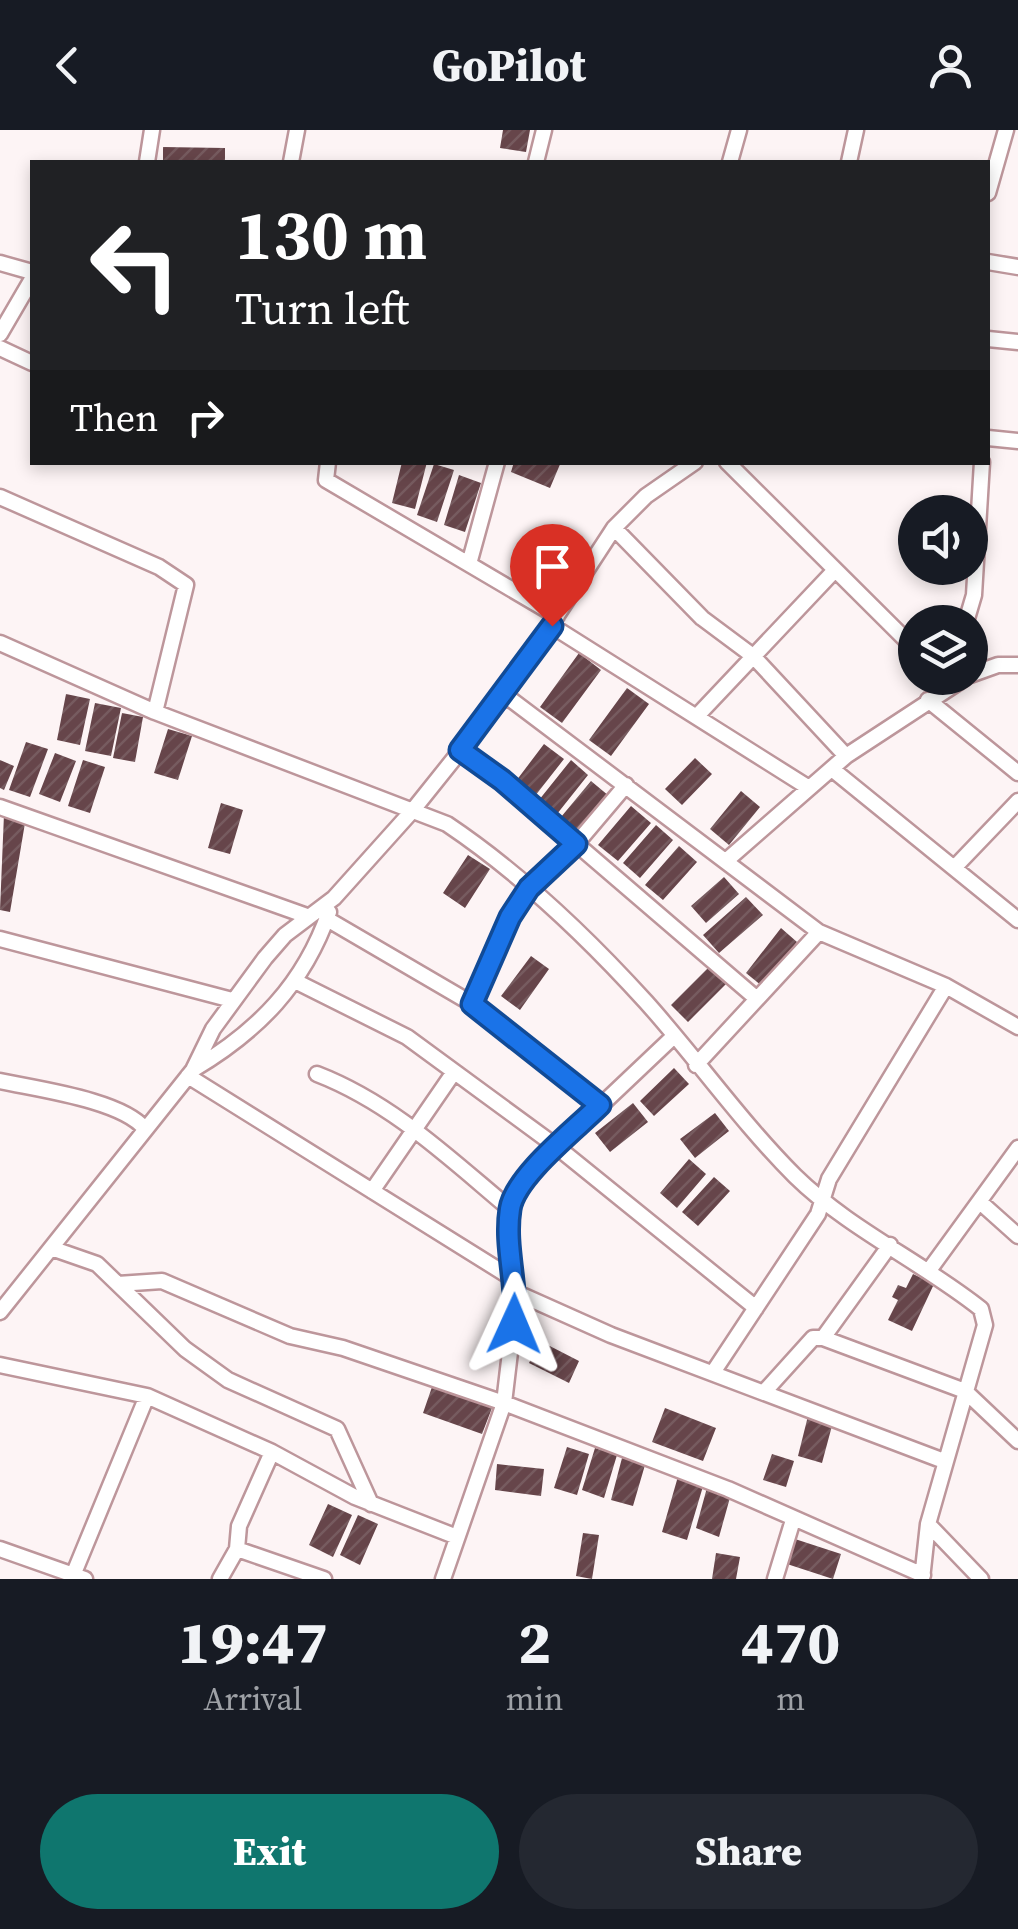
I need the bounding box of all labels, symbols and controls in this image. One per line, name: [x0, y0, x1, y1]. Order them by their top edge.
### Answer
text: GoPilot: [432, 34, 586, 96]
icon: back: [40, 38, 95, 93]
icon: person: [923, 38, 978, 93]
text: 130 m: [235, 186, 427, 282]
icon: left: [70, 200, 200, 330]
text: Turn left: [235, 277, 409, 339]
icon: right: [178, 390, 233, 445]
text: Then: [70, 392, 158, 444]
map controls: [898, 495, 988, 695]
button: sound: [898, 495, 988, 585]
pin: [510, 524, 595, 627]
icon: arrive: [525, 539, 580, 594]
button: layers: [898, 605, 988, 695]
position arrow: [462, 1272, 566, 1376]
text: 19:47: [178, 1601, 328, 1683]
text: 2: [518, 1601, 551, 1683]
text: 470: [741, 1601, 840, 1683]
text: Arrival: [203, 1677, 302, 1721]
text: min: [506, 1677, 563, 1721]
text: m: [776, 1677, 805, 1721]
button: Exit: [40, 1794, 499, 1909]
button: Share: [519, 1794, 978, 1909]

